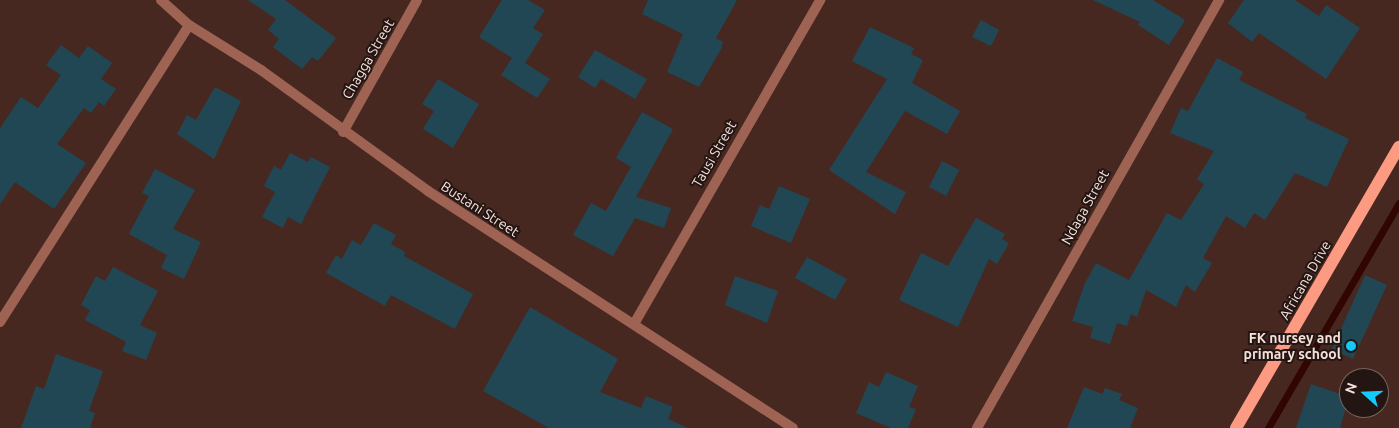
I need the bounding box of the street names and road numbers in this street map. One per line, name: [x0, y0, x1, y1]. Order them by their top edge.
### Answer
street label: Chagga Street: [338, 16, 398, 102]
street label: Tausi Street: [688, 118, 740, 190]
street label: Ndaga Street: [1058, 167, 1112, 247]
street label: Bustani Street: [438, 178, 522, 240]
street label: Africana Drive: [1276, 238, 1334, 322]

